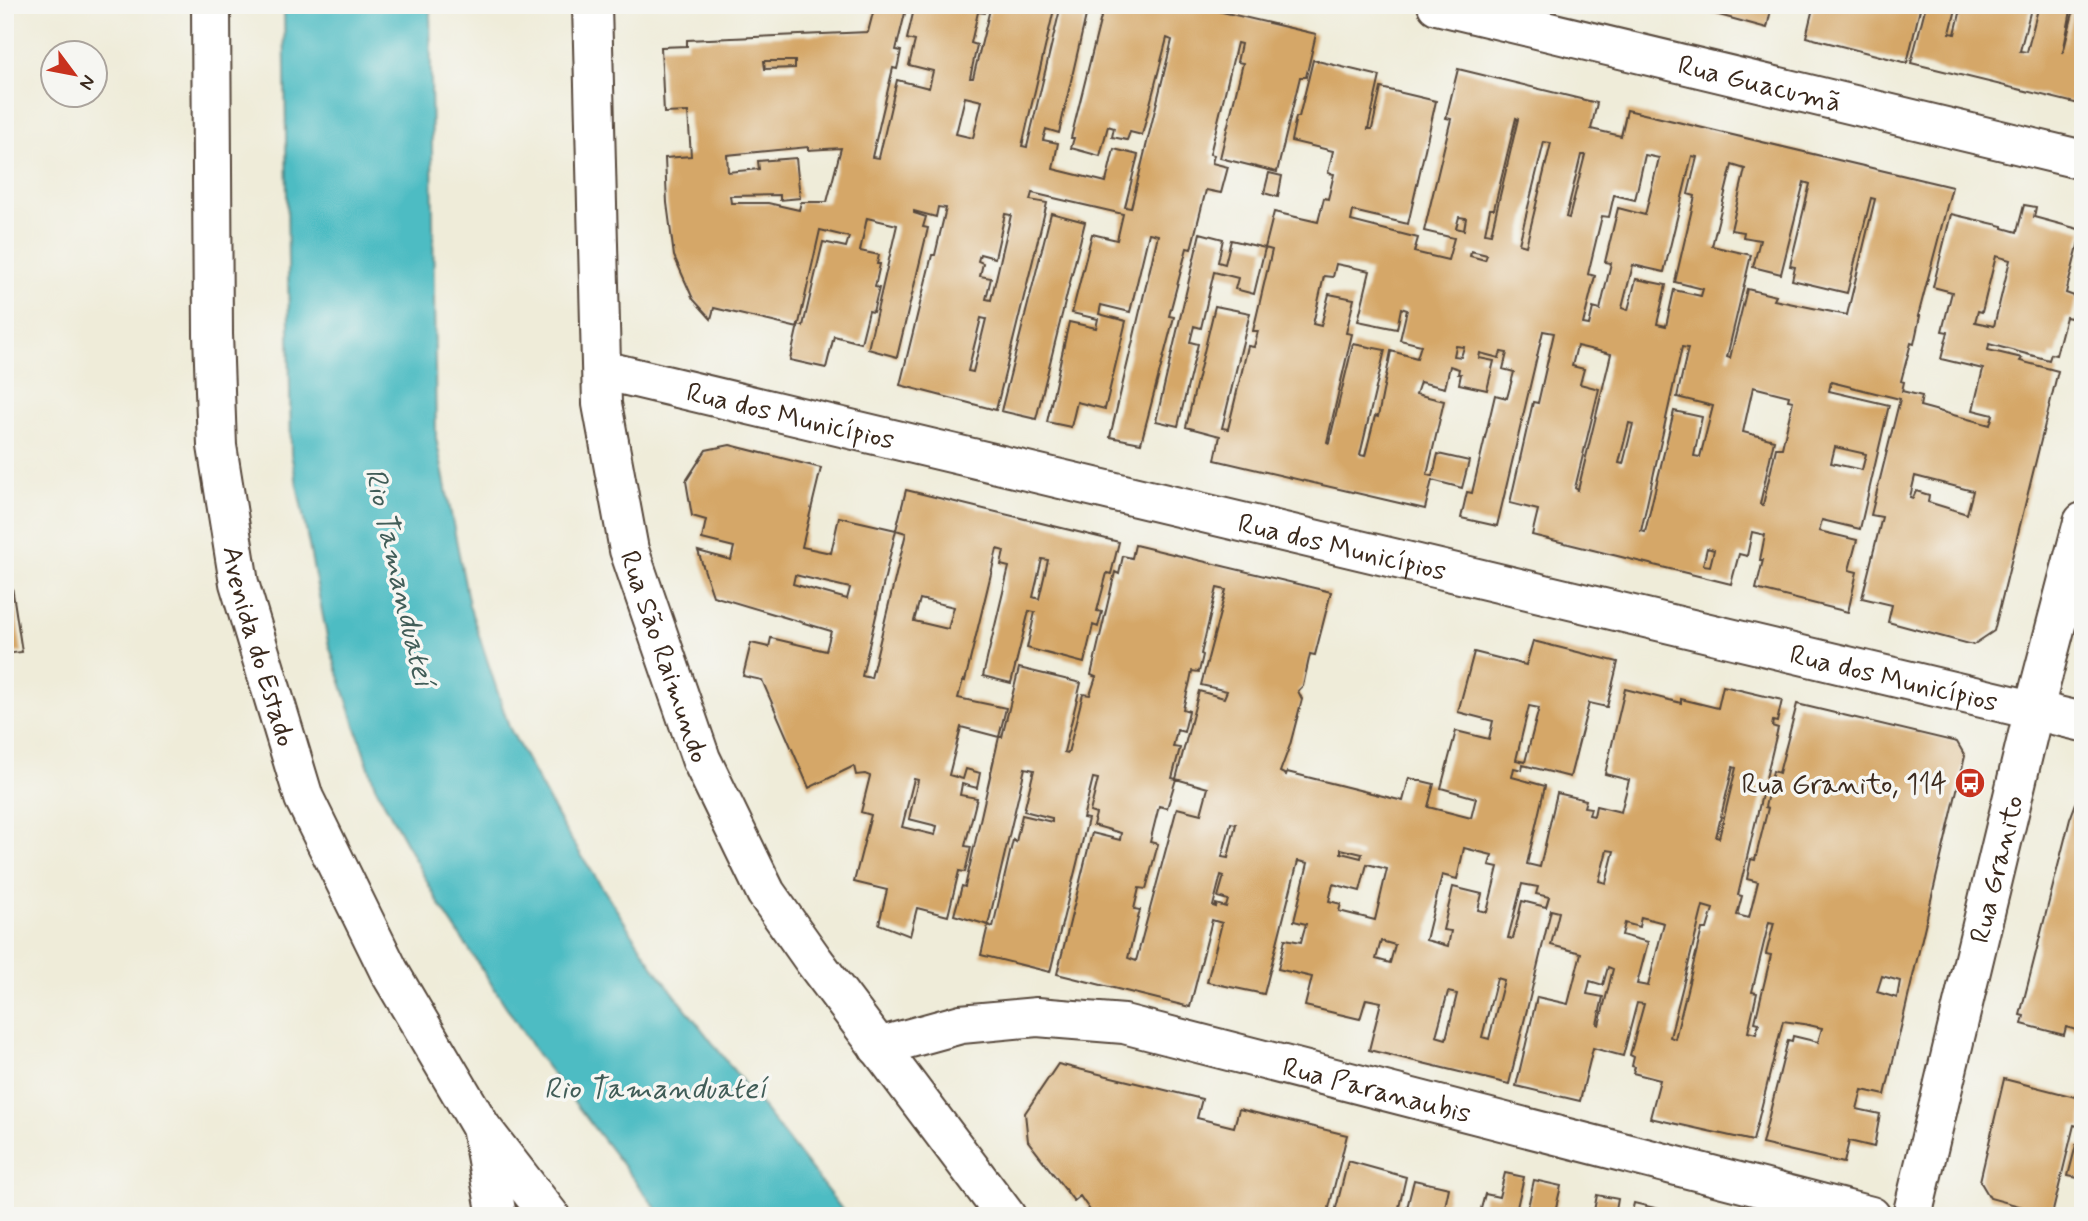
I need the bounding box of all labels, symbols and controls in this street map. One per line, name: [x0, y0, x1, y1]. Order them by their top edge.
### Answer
north arrow: [38, 38, 108, 108]
street label: Rua Guacumã: [1674, 47, 1845, 122]
text: N: [73, 70, 101, 94]
street label: Rua dos Municípios: [682, 375, 898, 460]
water label: Rio Tamanduateí: [354, 464, 443, 693]
street label: Rua dos Municípios: [1234, 506, 1450, 591]
street label: Avenida do Estado: [212, 544, 303, 751]
street label: Rua São Raimundo: [610, 546, 717, 768]
street label: Rua dos Municípios: [1786, 637, 2001, 722]
bus stop icon: Rua Granito, 114: [1953, 766, 1987, 800]
place label: Rua Granito, 114: [1742, 767, 1947, 804]
street label: Rua Granito: [1962, 792, 2034, 947]
street label: Rua Paranaubis: [1278, 1049, 1475, 1133]
water label: Rio Tamanduateí: [544, 1070, 769, 1109]

